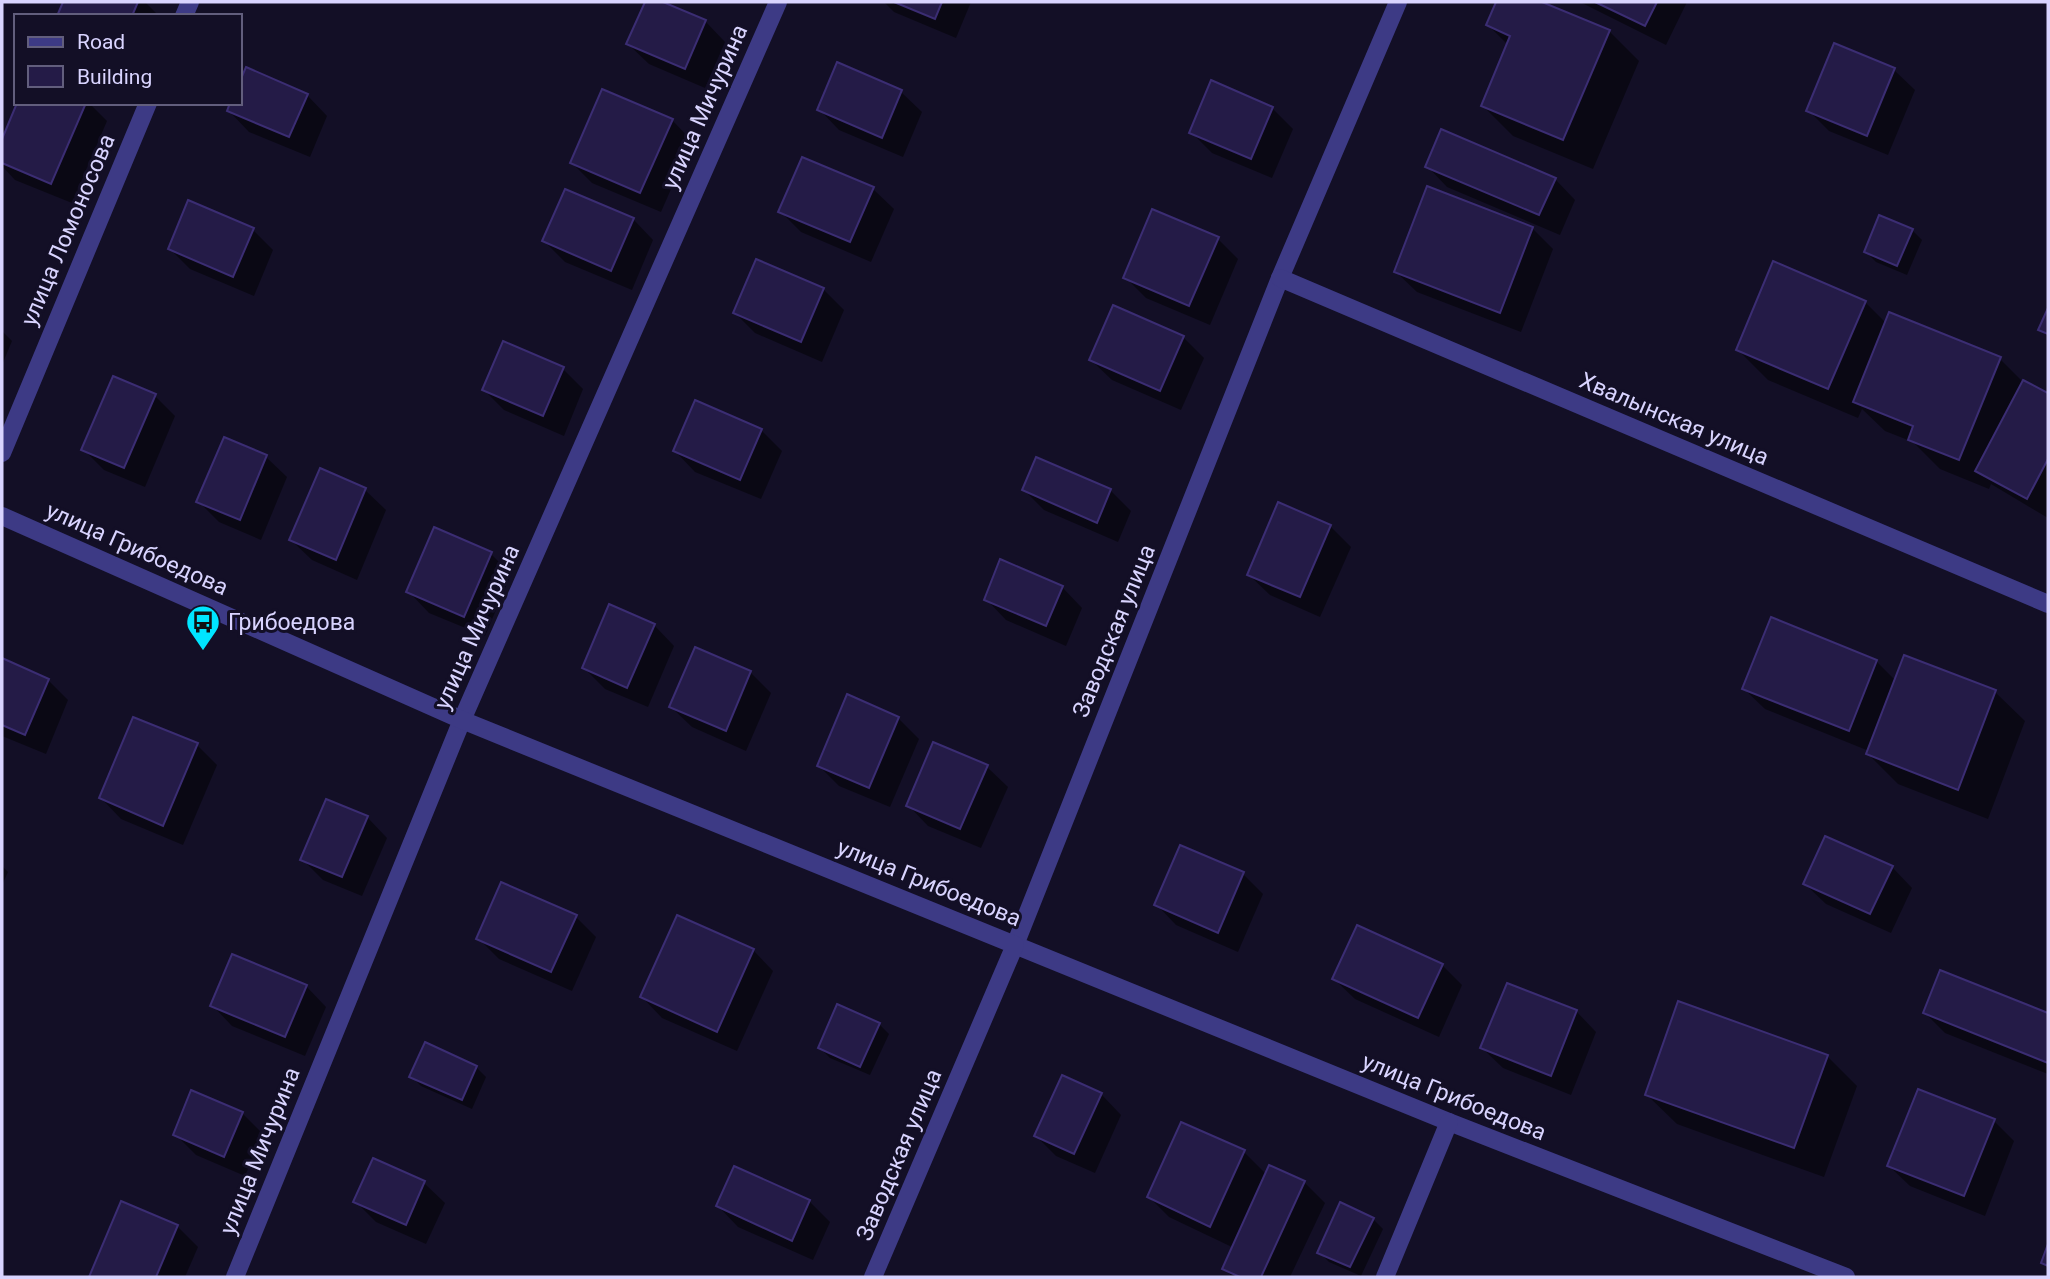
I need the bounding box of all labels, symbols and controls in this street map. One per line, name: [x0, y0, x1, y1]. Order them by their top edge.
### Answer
legend: [14, 14, 242, 105]
street label: улица Мичурина: [657, 20, 753, 194]
text: Road: [77, 30, 125, 54]
text: Building: [77, 65, 152, 89]
street label: улица Ломоносова: [15, 130, 121, 330]
street label: Хвалынская улица: [1575, 367, 1773, 471]
street label: улица Грибоедова: [42, 497, 232, 601]
street label: улица Мичурина: [429, 540, 525, 714]
street label: Заводская улица: [1067, 541, 1161, 721]
bus stop icon: Грибоедова: [184, 603, 222, 652]
place label: Грибоедова: [228, 609, 355, 636]
street label: улица Грибоедова: [833, 834, 1025, 932]
street label: улица Грибоедова: [1358, 1048, 1550, 1146]
street label: улица Мичурина: [214, 1064, 306, 1238]
street label: Заводская улица: [851, 1065, 947, 1245]

